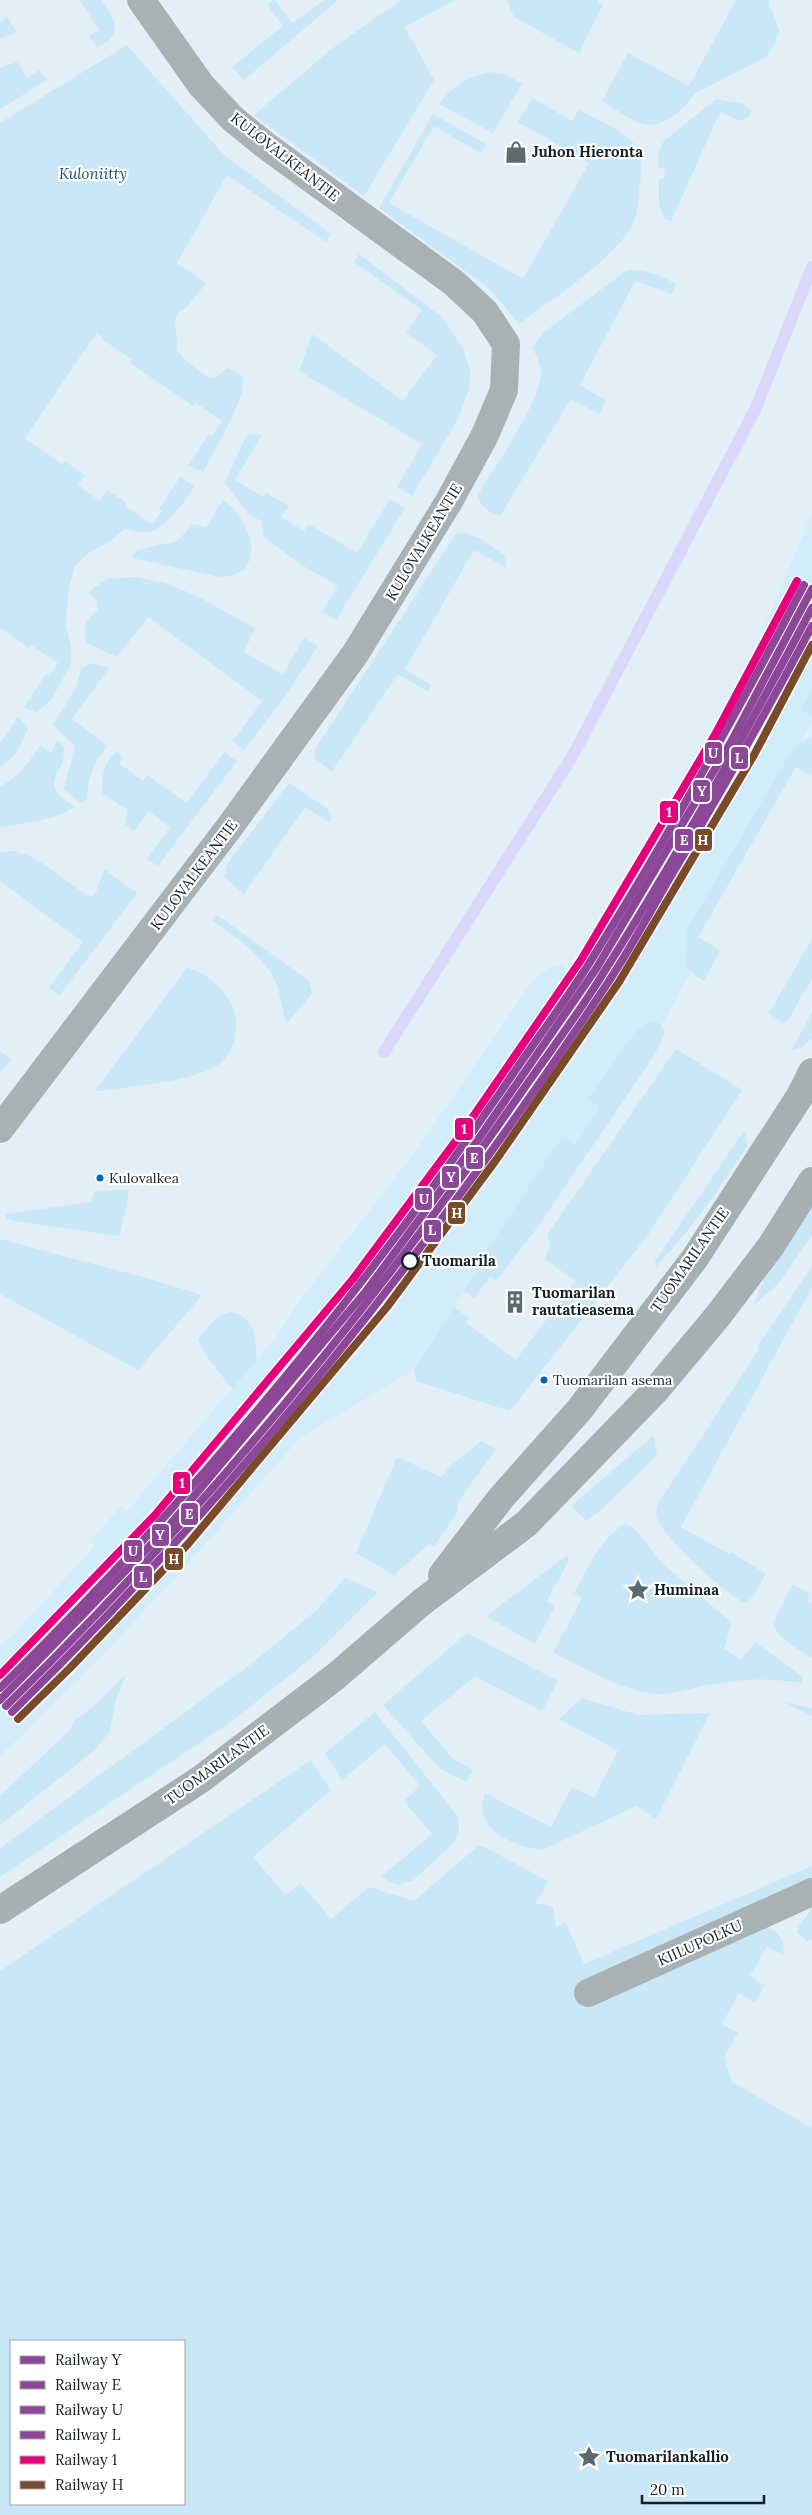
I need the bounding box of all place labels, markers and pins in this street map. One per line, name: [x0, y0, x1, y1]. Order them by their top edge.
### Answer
shop icon: Juhon Hieronta: [503, 139, 529, 165]
place label: Juhon Hieronta: [532, 142, 643, 161]
place label: Kulovalkea: [109, 1169, 179, 1187]
marker: Kulovalkea: [95, 1173, 105, 1183]
place label: Tuomarila: [422, 1251, 496, 1270]
marker: Tuomarila: [401, 1252, 419, 1270]
place label: Tuomarilan rautatieasema: [532, 1283, 634, 1319]
building icon: Tuomarilan rautatieasema: [502, 1289, 528, 1315]
place label: Tuomarilan asema: [553, 1371, 672, 1389]
marker: Tuomarilan asema: [539, 1375, 549, 1385]
place icon: Huminaa: [625, 1577, 651, 1603]
place label: Huminaa: [654, 1580, 719, 1599]
place icon: Tuomarilankallio: [576, 2444, 602, 2470]
place label: Tuomarilankallio: [606, 2447, 729, 2466]

